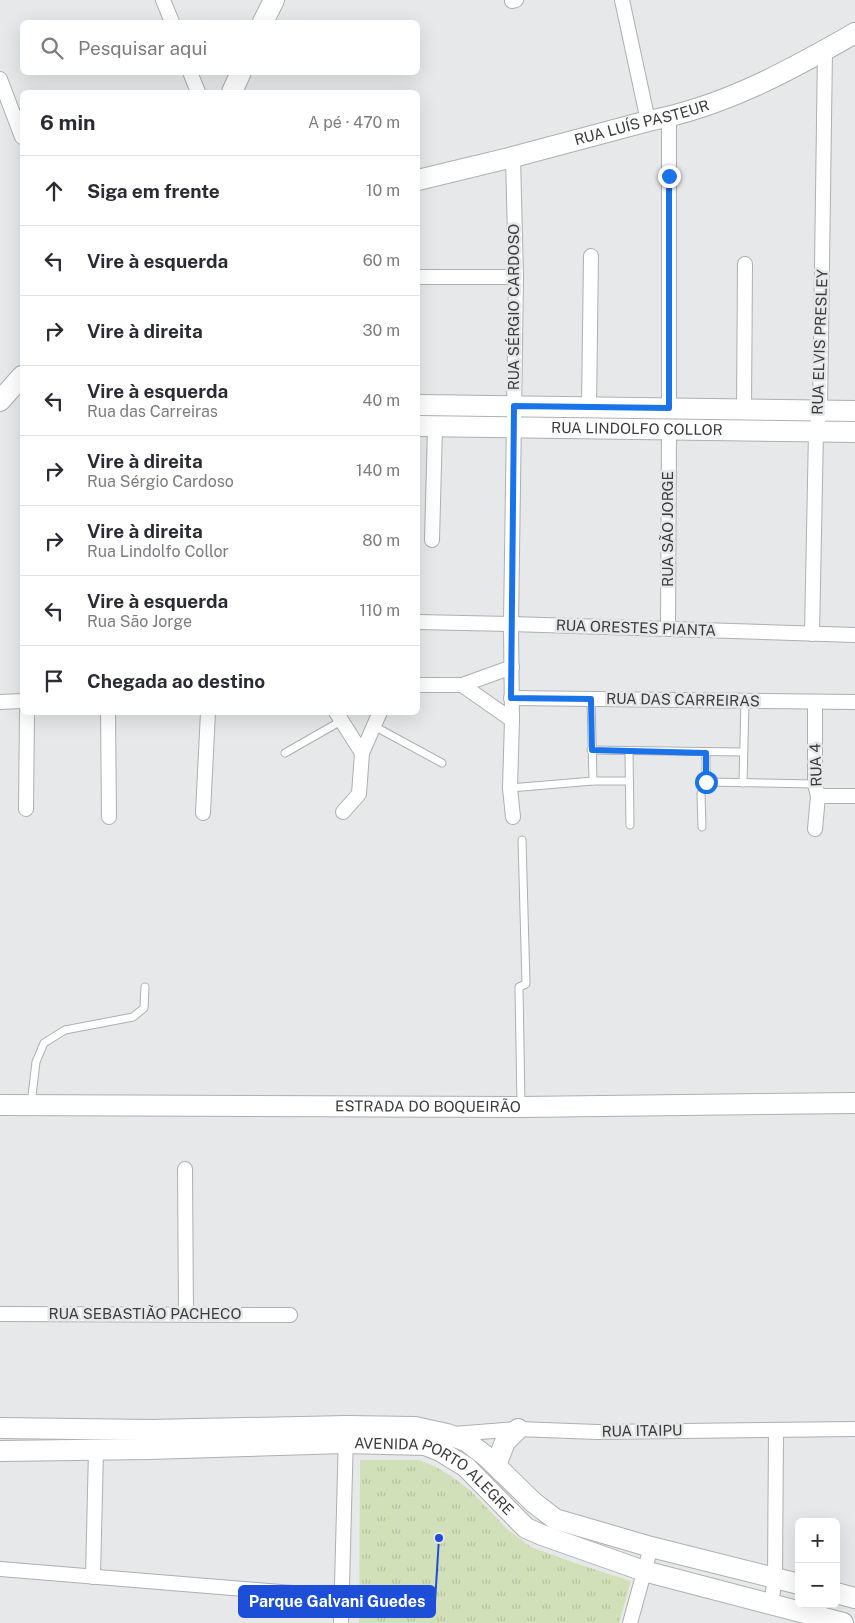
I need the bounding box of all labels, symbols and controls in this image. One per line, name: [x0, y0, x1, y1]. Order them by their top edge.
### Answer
search box: [20, 20, 420, 75]
icon: search: [38, 34, 66, 62]
text: Pesquisar aqui: [78, 37, 207, 59]
street label: RUA LUÍS PASTEUR: [572, 96, 711, 148]
text: 6 min: [40, 110, 96, 135]
text: A pé · 470 m: [308, 113, 400, 132]
route end: [658, 165, 681, 188]
icon: ahead: [40, 177, 68, 205]
text: Siga em frente: [87, 180, 220, 202]
text: 10 m: [366, 181, 400, 200]
street label: RUA SÉRGIO CARDOSO: [505, 224, 522, 390]
icon: left: [40, 247, 68, 275]
text: Vire à esquerda: [87, 250, 228, 272]
text: 60 m: [363, 251, 400, 270]
street label: RUA ELVIS PRESLEY: [808, 269, 831, 415]
icon: right: [40, 317, 68, 345]
text: Vire à direita: [87, 320, 203, 342]
text: 30 m: [363, 321, 400, 340]
text: Vire à esquerda: [87, 380, 228, 402]
icon: left: [40, 387, 68, 415]
text: 40 m: [362, 391, 400, 410]
text: Rua das Carreiras: [87, 402, 218, 421]
street label: RUA LINDOLFO COLLOR: [551, 419, 723, 438]
text: Vire à direita: [87, 450, 203, 472]
icon: right: [40, 457, 68, 485]
text: 140 m: [356, 461, 400, 480]
street label: RUA SÃO JORGE: [659, 471, 676, 587]
text: Rua Sérgio Cardoso: [87, 472, 234, 491]
text: Vire à direita: [87, 520, 203, 542]
icon: right: [40, 527, 68, 555]
text: 80 m: [362, 531, 400, 550]
text: Rua Lindolfo Collor: [87, 542, 229, 561]
text: Vire à esquerda: [87, 590, 228, 612]
icon: left: [40, 597, 68, 625]
text: 110 m: [359, 601, 400, 620]
text: Rua São Jorge: [87, 612, 192, 631]
street label: RUA ORESTES PIANTA: [556, 616, 717, 639]
icon: arrive: [40, 667, 68, 695]
text: Chegada ao destino: [87, 670, 265, 692]
street label: RUA DAS CARREIRAS: [606, 690, 760, 709]
street label: RUA 4: [806, 743, 825, 787]
route start: [695, 771, 718, 794]
street label: ESTRADA DO BOQUEIRÃO: [335, 1097, 521, 1115]
street label: RUA SEBASTIÃO PACHECO: [49, 1305, 241, 1322]
street label: RUA ITAIPU: [601, 1421, 683, 1440]
street label: AVENIDA PORTO ALEGRE: [354, 1434, 517, 1518]
map controls: [795, 1518, 840, 1608]
button: +: [795, 1518, 840, 1563]
button: −: [795, 1563, 840, 1608]
callout: Parque Galvani Guedes: [239, 1586, 435, 1617]
text: Parque Galvani Guedes: [249, 1592, 425, 1611]

